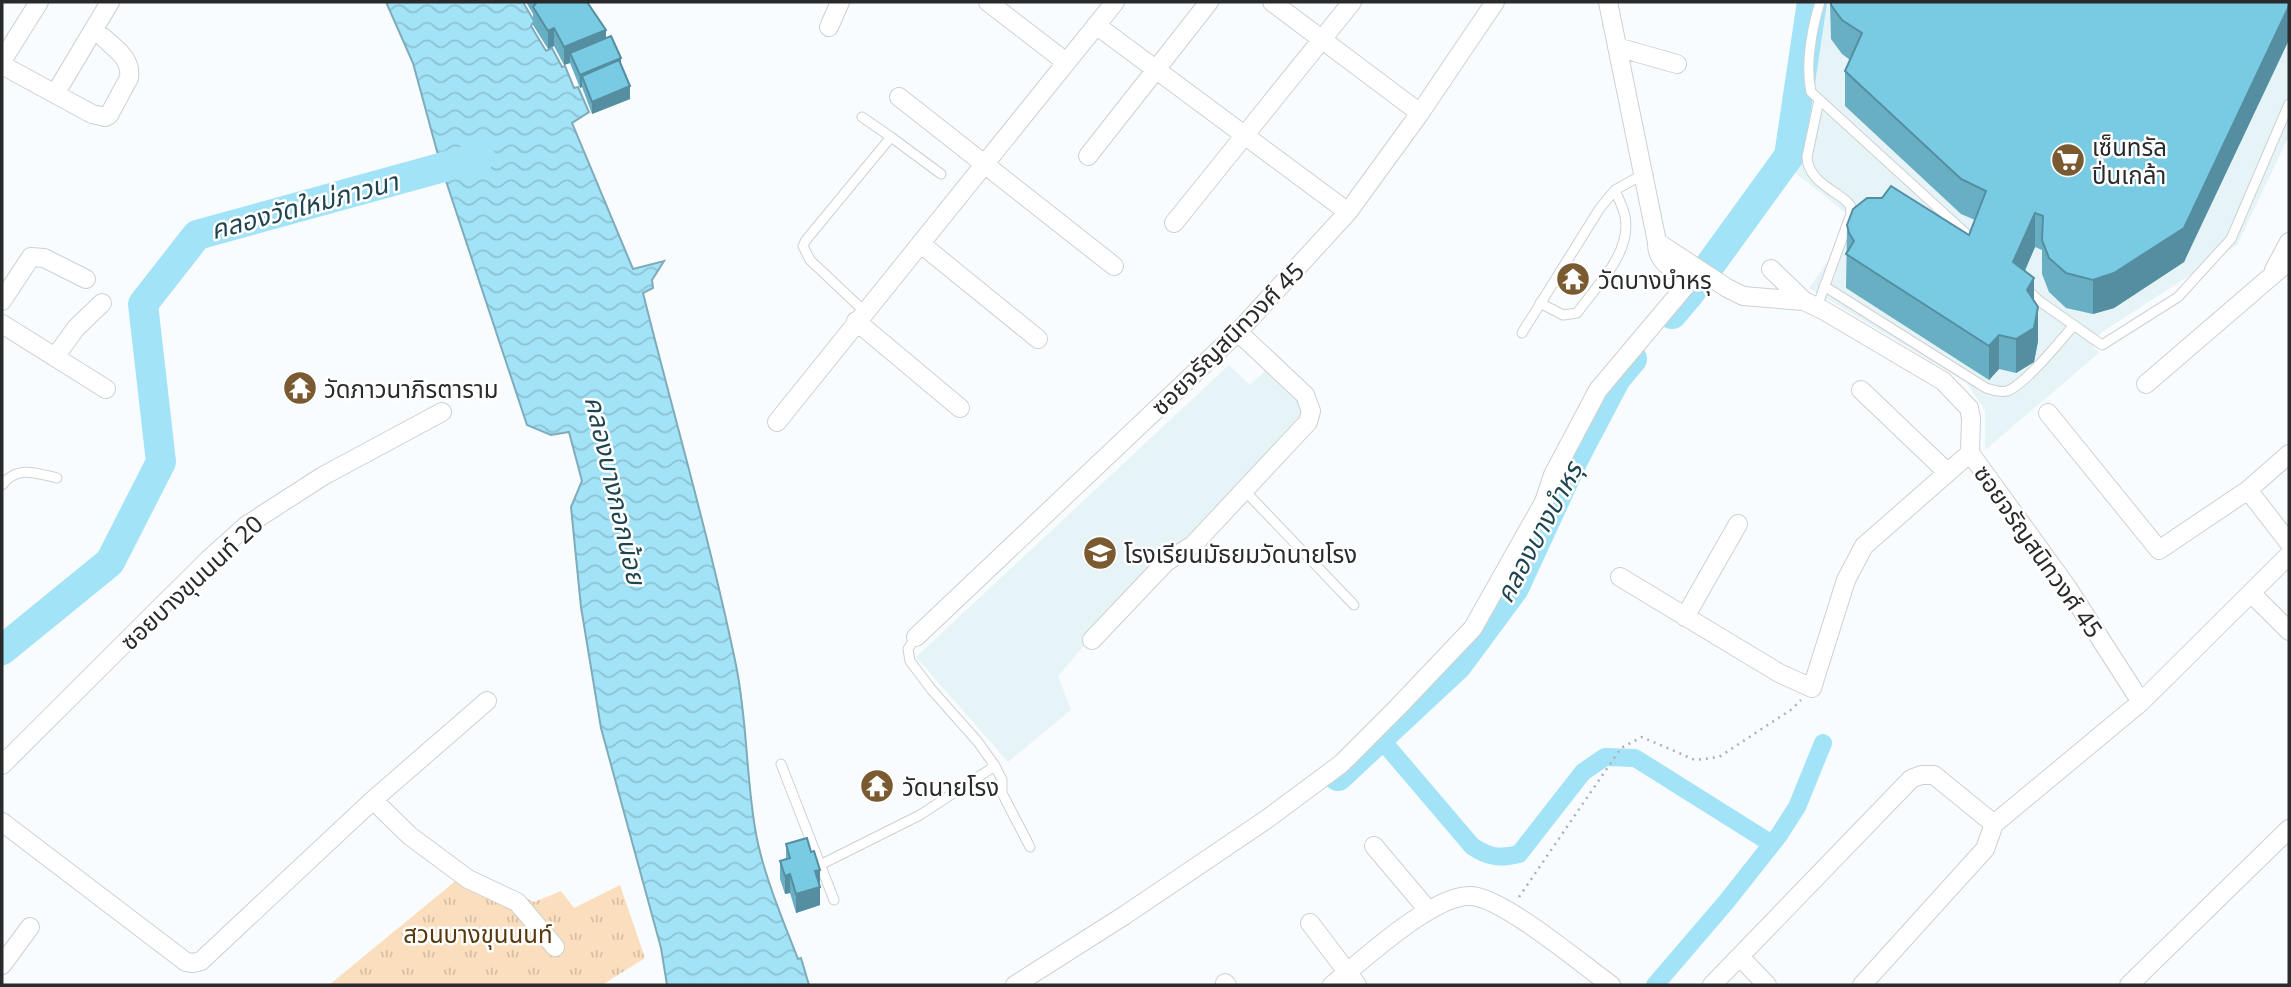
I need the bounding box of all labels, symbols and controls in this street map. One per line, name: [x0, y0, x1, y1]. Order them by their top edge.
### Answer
place label: เซ็นทรัล ปิ่นเกล้า: [2092, 130, 2167, 191]
supermarket icon: เซ็นทรัล ปิ่นเกล้า: [2049, 141, 2087, 179]
water label: คลองวัดใหม่ภาวนา: [206, 162, 403, 247]
street label: ซอยจรัญสนิทวงศ์ 45: [1143, 254, 1311, 422]
temple icon: วัดบางบำหรุ: [1554, 260, 1592, 298]
place label: วัดบางบำหรุ: [1598, 263, 1712, 296]
temple icon: วัดภาวนาภิรตาราม: [281, 369, 319, 407]
place label: วัดภาวนาภิรตาราม: [324, 372, 498, 405]
water label: คลองบางกอกน้อย: [577, 392, 656, 589]
water label: คลองบางบำหรุ: [1486, 453, 1591, 608]
street label: ซอยจรัญสนิทวงศ์ 45: [1967, 458, 2111, 644]
street label: ซอยบางขุนนนท์ 20: [112, 507, 270, 657]
school or university icon: โรงเรียนมัธยมวัดนายโรง: [1081, 534, 1119, 572]
place label: โรงเรียนมัธยมวัดนายโรง: [1124, 537, 1357, 570]
temple icon: วัดนายโรง: [858, 767, 896, 805]
place label: วัดนายโรง: [902, 770, 999, 803]
park label: สวนบางขุนนนท์: [403, 917, 553, 950]

